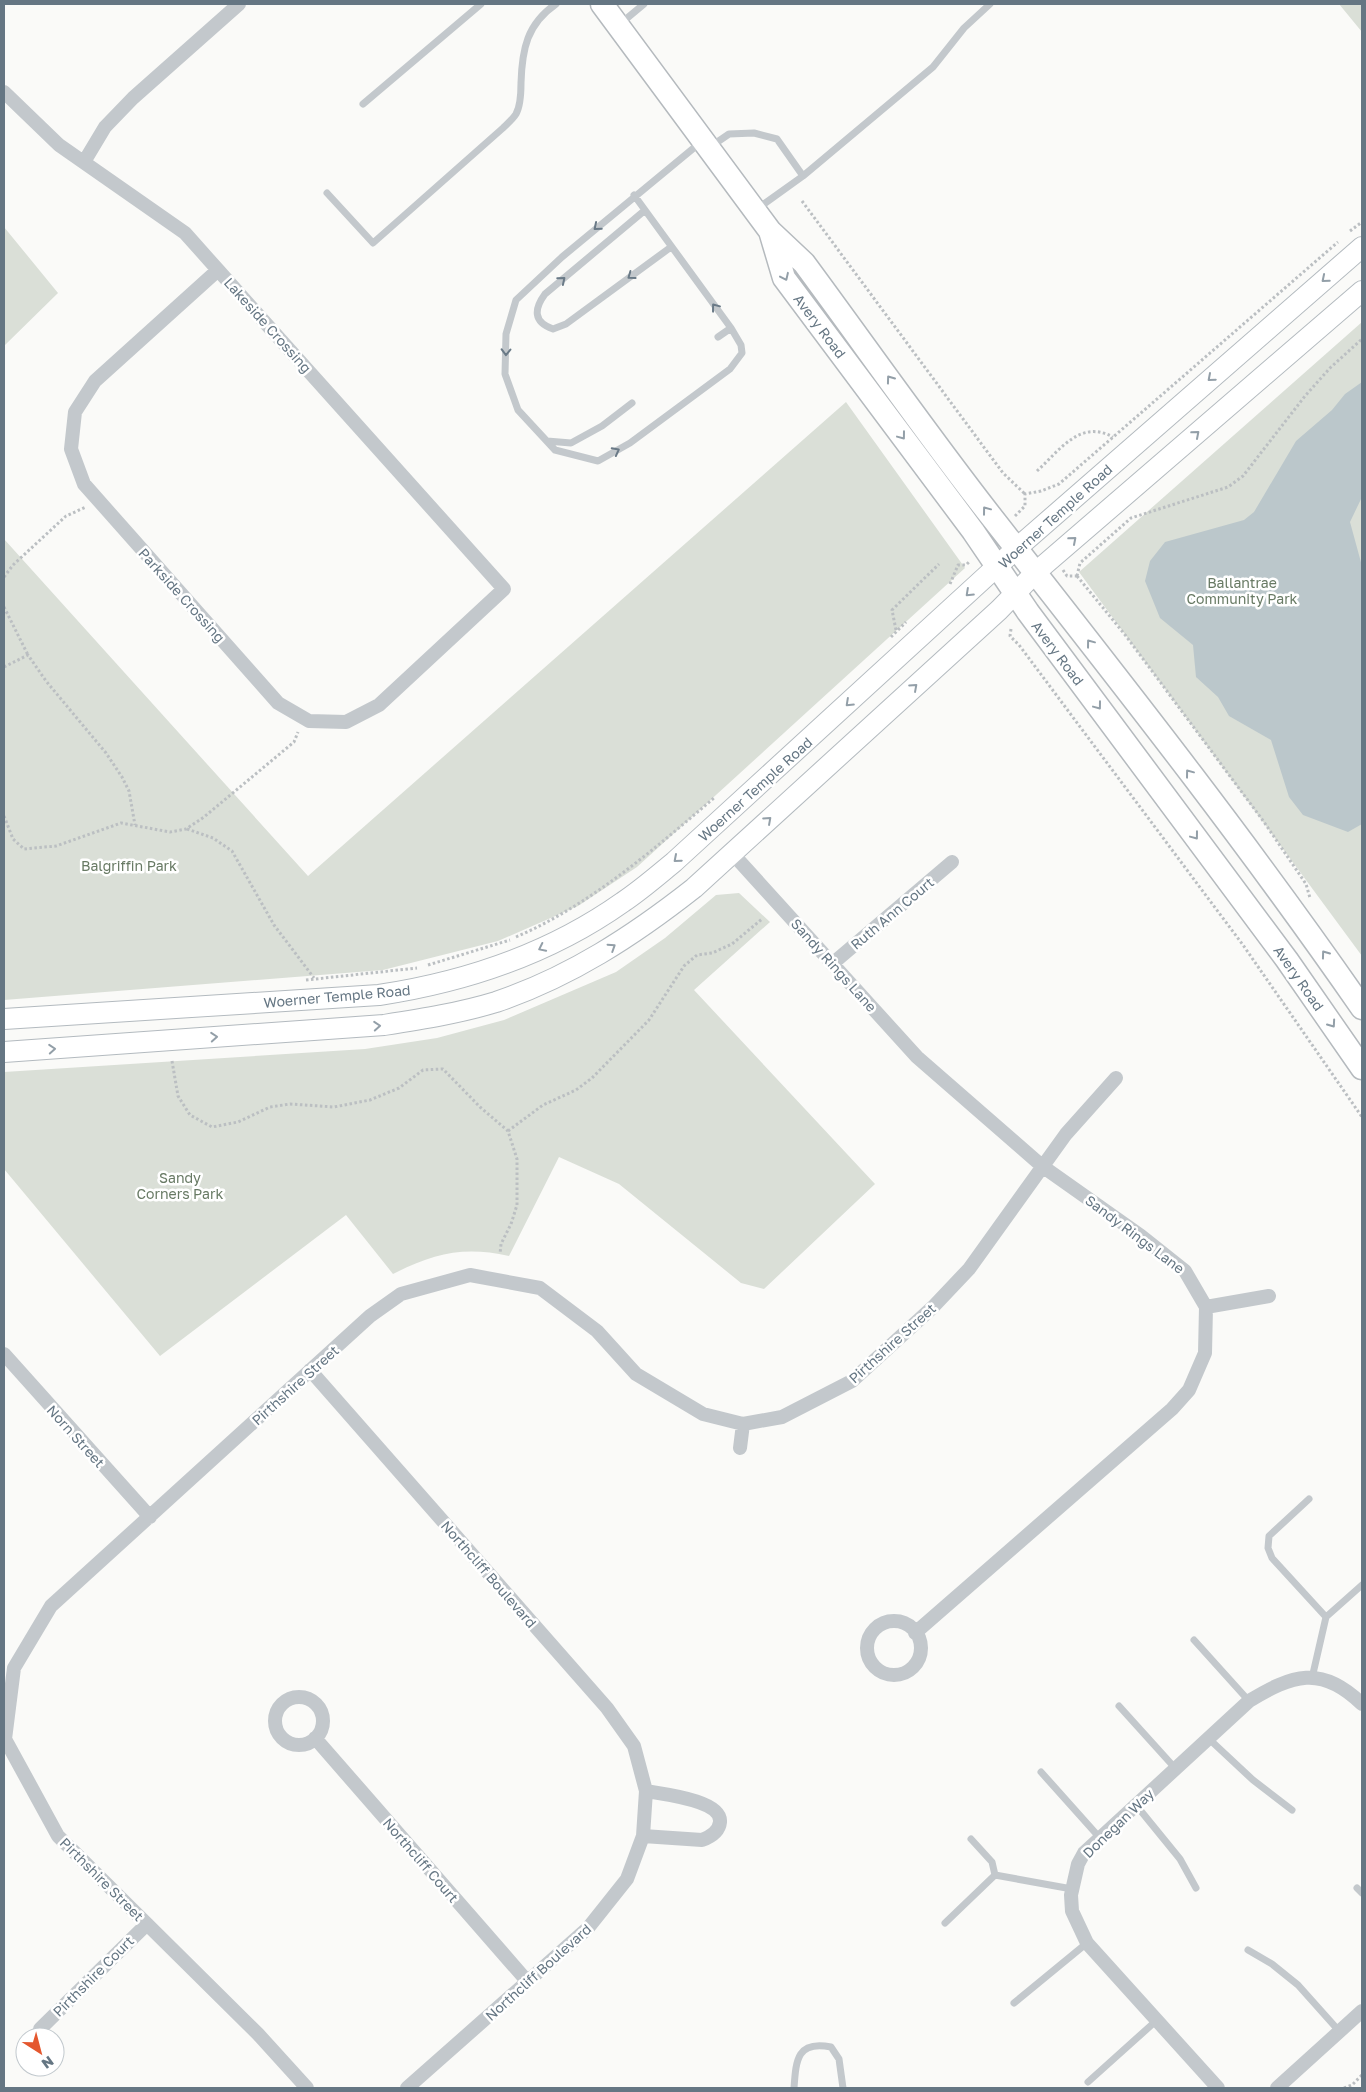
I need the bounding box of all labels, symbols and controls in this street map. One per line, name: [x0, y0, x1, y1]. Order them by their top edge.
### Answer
one-way arrow: [594, 221, 603, 229]
one-way arrow: [628, 270, 637, 279]
one-way arrow: [779, 271, 789, 280]
one-way arrow: [1322, 273, 1331, 281]
street label: Lakeside Crossing: [221, 274, 315, 376]
one-way arrow: [556, 277, 565, 286]
street label: Avery Road: [790, 291, 850, 361]
one-way arrow: [712, 303, 721, 313]
one-way arrow: [501, 348, 511, 356]
one-way arrow: [1208, 372, 1217, 381]
one-way arrow: [887, 375, 896, 385]
one-way arrow: [896, 430, 905, 440]
one-way arrow: [1190, 431, 1199, 439]
one-way arrow: [611, 447, 620, 457]
street label: Woerner Temple Road: [995, 460, 1115, 572]
one-way arrow: [984, 507, 992, 516]
one-way arrow: [1067, 537, 1076, 545]
street label: Parkside Crossing: [135, 544, 229, 646]
park label: Ballantrae Community Park: [1186, 574, 1298, 607]
one-way arrow: [966, 587, 975, 596]
street label: Avery Road: [1028, 618, 1088, 688]
one-way arrow: [1088, 640, 1096, 649]
one-way arrow: [909, 684, 918, 693]
one-way arrow: [846, 697, 855, 706]
one-way arrow: [1092, 700, 1101, 710]
street label: Woerner Temple Road: [695, 733, 815, 845]
one-way arrow: [1186, 770, 1194, 779]
one-way arrow: [763, 817, 772, 826]
one-way arrow: [1190, 830, 1198, 839]
one-way arrow: [674, 854, 683, 863]
park label: Balgriffin Park: [81, 857, 177, 874]
street label: Ruth Ann Court: [847, 873, 937, 953]
street label: Sandy Rings Lane: [788, 915, 880, 1015]
one-way arrow: [538, 942, 547, 952]
street label: Avery Road: [1270, 942, 1328, 1014]
one-way arrow: [606, 944, 615, 954]
one-way arrow: [1322, 951, 1330, 960]
street label: Woerner Temple Road: [263, 981, 411, 1011]
one-way arrow: [1326, 1018, 1335, 1028]
one-way arrow: [373, 1020, 381, 1031]
one-way arrow: [211, 1032, 219, 1043]
one-way arrow: [49, 1044, 57, 1055]
park label: Sandy Corners Park: [137, 1169, 223, 1202]
street label: Sandy Rings Lane: [1082, 1191, 1188, 1277]
street label: Pirthshire Street: [845, 1300, 939, 1386]
street label: Pirthshire Street: [248, 1342, 342, 1428]
street label: Norn Street: [44, 1401, 108, 1471]
street label: Northcliff Boulevard: [438, 1517, 540, 1631]
street label: Donegan Way: [1079, 1785, 1157, 1861]
street label: Northcliff Court: [380, 1814, 462, 1906]
street label: Pirthshire Street: [57, 1834, 147, 1924]
street label: Northcliff Boulevard: [482, 1920, 594, 2024]
street label: Pirthshire Court: [49, 1932, 137, 2020]
north arrow: [15, 2027, 65, 2077]
text: N: [39, 2053, 57, 2073]

